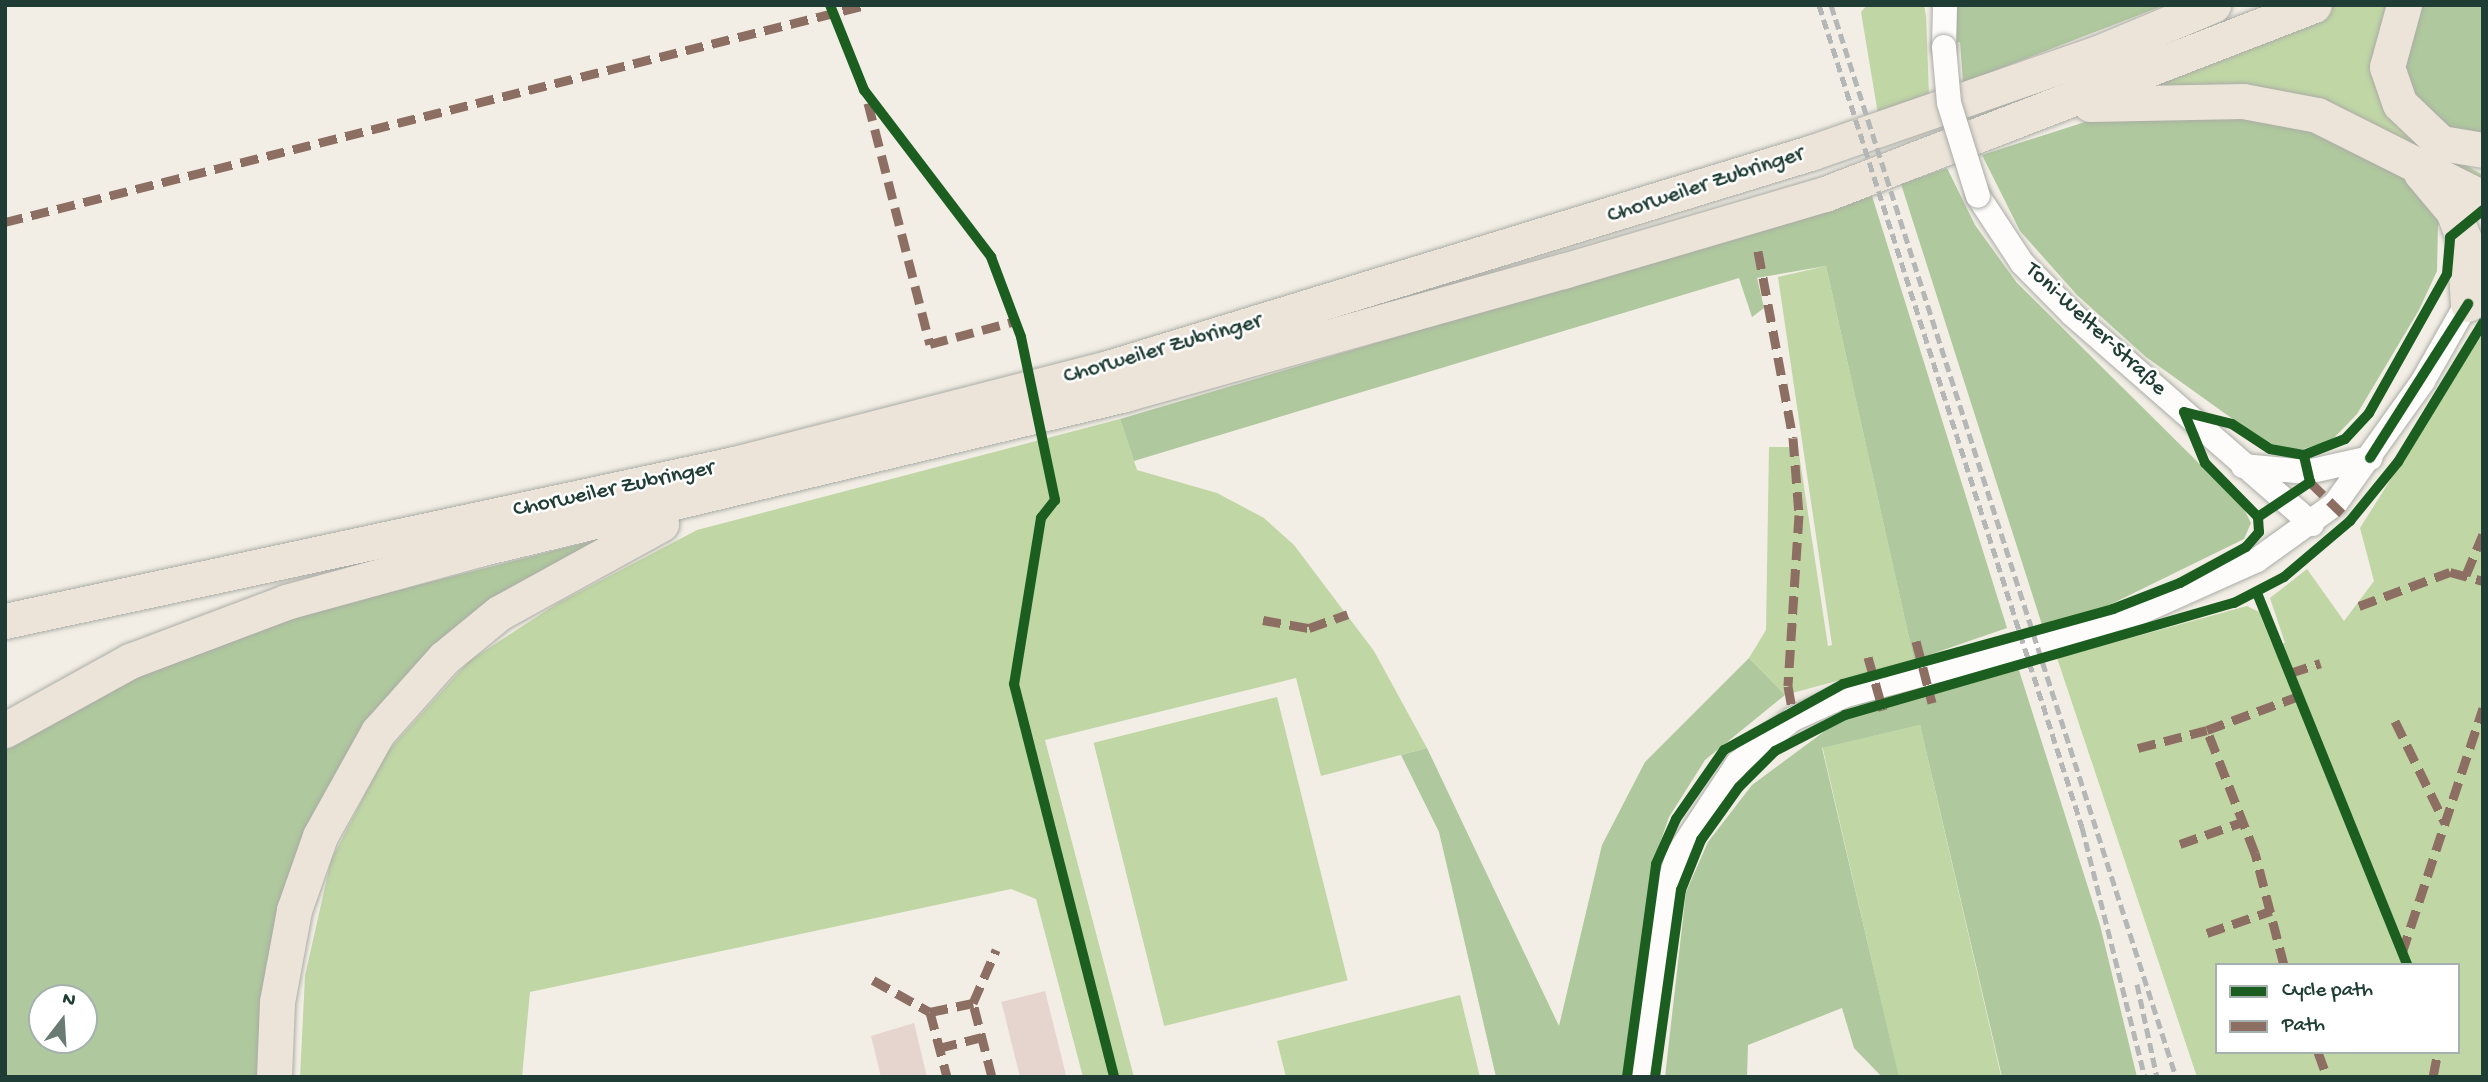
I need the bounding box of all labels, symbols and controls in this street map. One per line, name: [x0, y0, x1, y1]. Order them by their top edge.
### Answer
street label: Chorweiler Zubringer: [1604, 141, 1808, 231]
street label: Toni-Welter-Straße: [2018, 257, 2172, 403]
street label: Chorweiler Zubringer: [1061, 308, 1265, 392]
street label: Chorweiler Zubringer: [511, 455, 717, 525]
legend: [2215, 963, 2460, 1054]
text: Cycle path: [2282, 979, 2373, 1004]
north arrow: [28, 984, 98, 1054]
text: N: [59, 988, 78, 1013]
text: Path: [2282, 1014, 2325, 1039]

